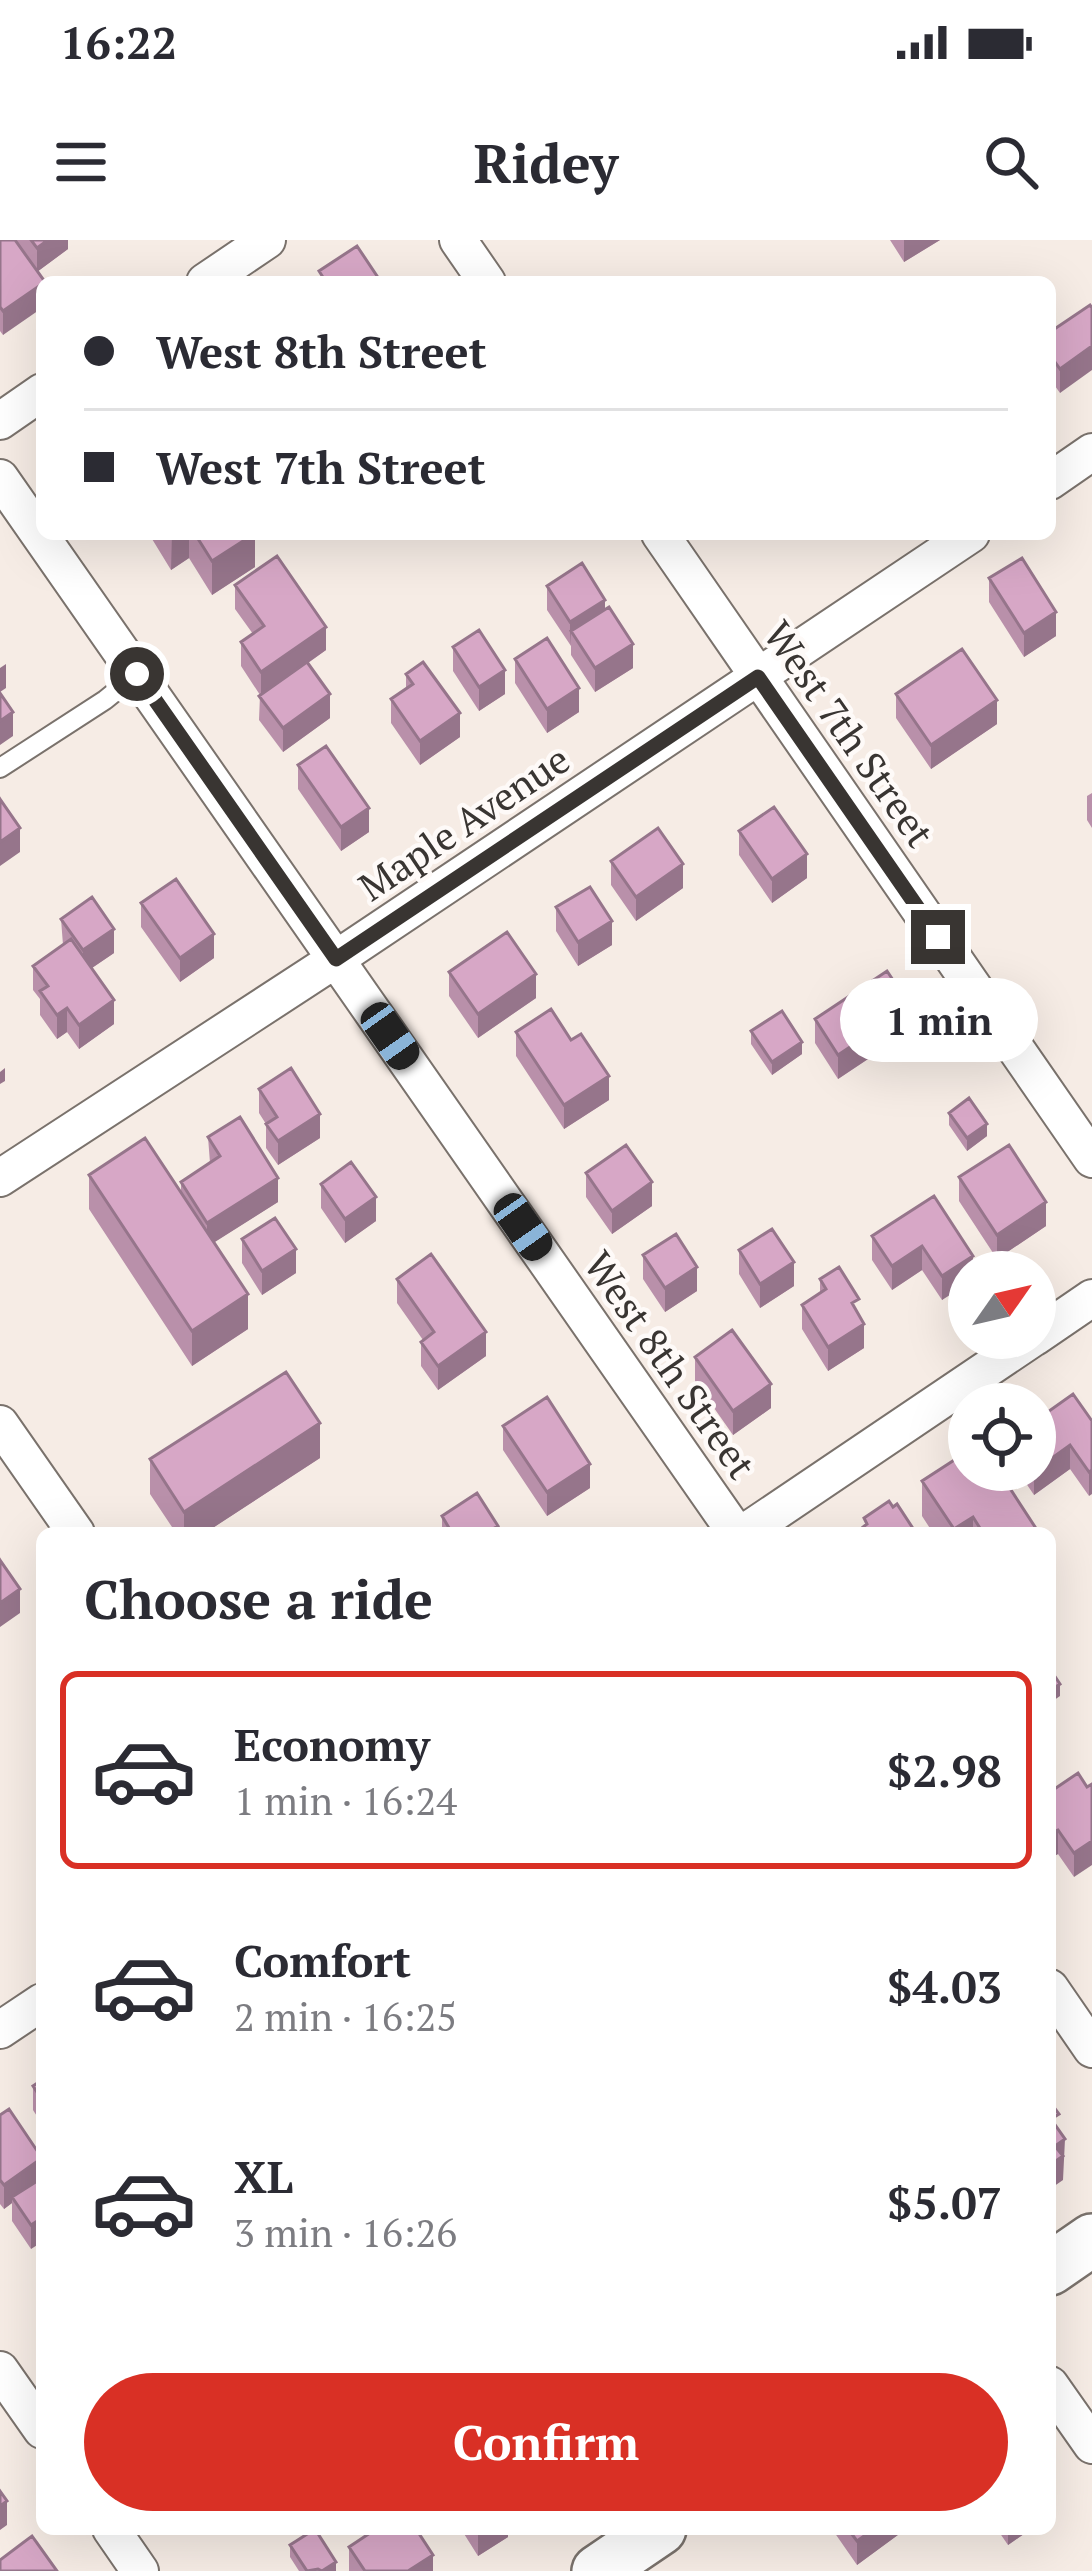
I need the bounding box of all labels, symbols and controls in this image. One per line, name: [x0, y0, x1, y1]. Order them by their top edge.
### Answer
text: 16:22: [60, 12, 177, 72]
text: Ridey: [474, 127, 618, 198]
icon: menu: [48, 129, 114, 195]
icon: search: [978, 129, 1044, 195]
text: West 8th Street: [156, 321, 487, 381]
text: West 7th Street: [156, 437, 486, 497]
street label: West 7th Street: [753, 610, 947, 857]
route start: [110, 647, 164, 701]
street label: Maple Avenue: [348, 733, 579, 912]
route end: [911, 910, 965, 964]
callout: 1 min: [839, 979, 1037, 1063]
text: 1 min: [886, 994, 992, 1046]
car: [355, 996, 425, 1076]
car: [488, 1187, 558, 1267]
street label: West 8th Street: [573, 1241, 768, 1488]
north arrow: [948, 1251, 1056, 1359]
map controls: [948, 1251, 1056, 1491]
button: locate: [948, 1383, 1056, 1491]
text: Choose a ride: [84, 1563, 433, 1634]
text: Economy: [234, 1714, 430, 1774]
icon: car: [90, 1716, 198, 1824]
text: $2.98: [887, 1740, 1002, 1800]
text: 1 min · 16:24: [234, 1774, 457, 1826]
text: Comfort: [234, 1930, 411, 1990]
icon: car: [90, 1932, 198, 2040]
text: $4.03: [887, 1956, 1002, 2016]
text: 2 min · 16:25: [234, 1990, 457, 2042]
text: XL: [234, 2146, 293, 2206]
icon: car: [90, 2148, 198, 2256]
text: $5.07: [887, 2172, 1002, 2232]
text: 3 min · 16:26: [234, 2206, 457, 2258]
button: Confirm: [84, 2373, 1008, 2511]

